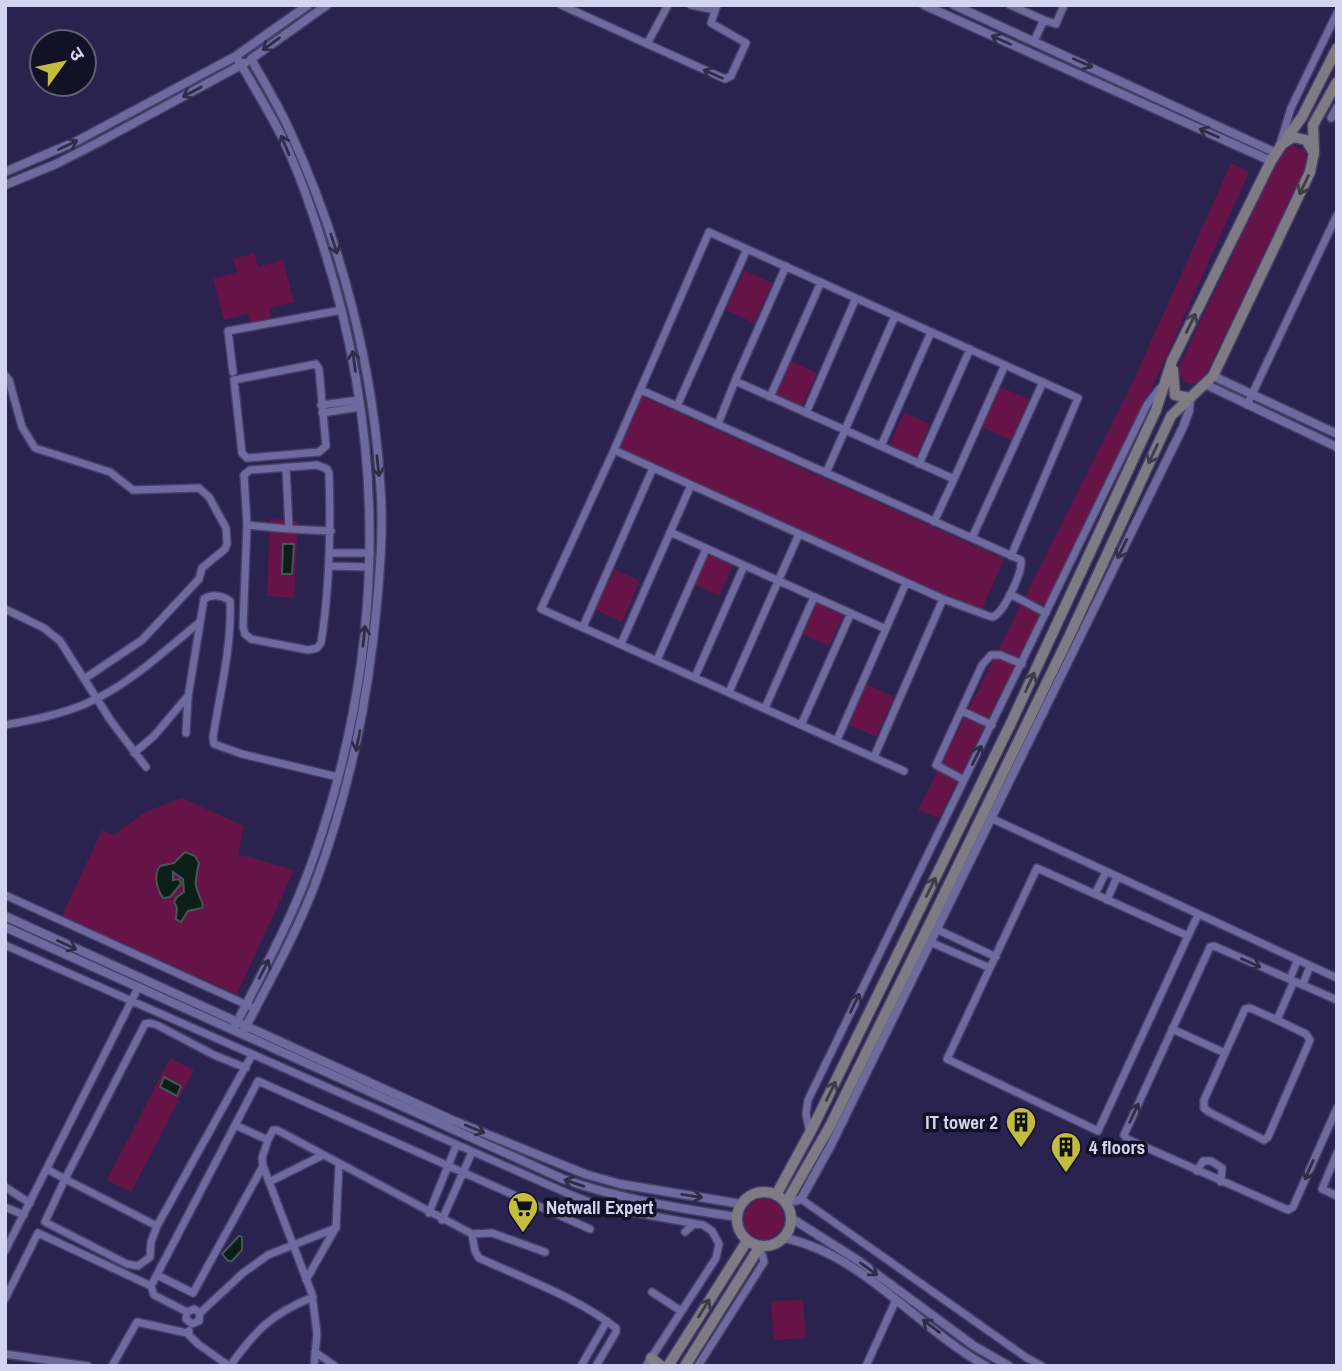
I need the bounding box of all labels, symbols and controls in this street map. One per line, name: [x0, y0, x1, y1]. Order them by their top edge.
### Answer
north arrow: [28, 28, 98, 98]
one-way arrow: [991, 33, 1012, 46]
one-way arrow: [262, 37, 281, 51]
text: उ: [63, 42, 92, 66]
one-way arrow: [1073, 58, 1094, 71]
one-way arrow: [703, 67, 724, 80]
one-way arrow: [182, 85, 202, 99]
one-way arrow: [1199, 126, 1220, 139]
one-way arrow: [278, 135, 291, 156]
one-way arrow: [57, 138, 78, 152]
one-way arrow: [1296, 174, 1310, 195]
one-way arrow: [328, 233, 341, 255]
one-way arrow: [1184, 313, 1198, 334]
one-way arrow: [347, 350, 360, 373]
one-way arrow: [1146, 443, 1159, 464]
one-way arrow: [372, 454, 385, 477]
one-way arrow: [1115, 538, 1129, 559]
one-way arrow: [358, 626, 371, 648]
one-way arrow: [1024, 672, 1038, 693]
one-way arrow: [350, 729, 364, 752]
one-way arrow: [970, 745, 984, 766]
one-way arrow: [925, 877, 939, 898]
one-way arrow: [56, 939, 77, 952]
one-way arrow: [1240, 957, 1262, 970]
one-way arrow: [257, 959, 271, 980]
one-way arrow: [849, 993, 863, 1014]
one-way arrow: [825, 1081, 839, 1102]
one-way arrow: [1128, 1102, 1141, 1123]
building icon: IT tower 2: [1004, 1105, 1038, 1149]
place label: IT tower 2: [925, 1109, 998, 1135]
one-way arrow: [464, 1124, 486, 1137]
building icon: 4 floors: [1049, 1130, 1083, 1174]
place label: 4 floors: [1089, 1134, 1145, 1160]
one-way arrow: [1302, 1159, 1315, 1180]
one-way arrow: [564, 1176, 586, 1188]
supermarket icon: Netwall Expert: [506, 1190, 540, 1234]
one-way arrow: [680, 1190, 702, 1203]
place label: Netwall Expert: [546, 1194, 653, 1220]
one-way arrow: [859, 1261, 878, 1276]
one-way arrow: [697, 1299, 712, 1318]
one-way arrow: [921, 1319, 940, 1334]

